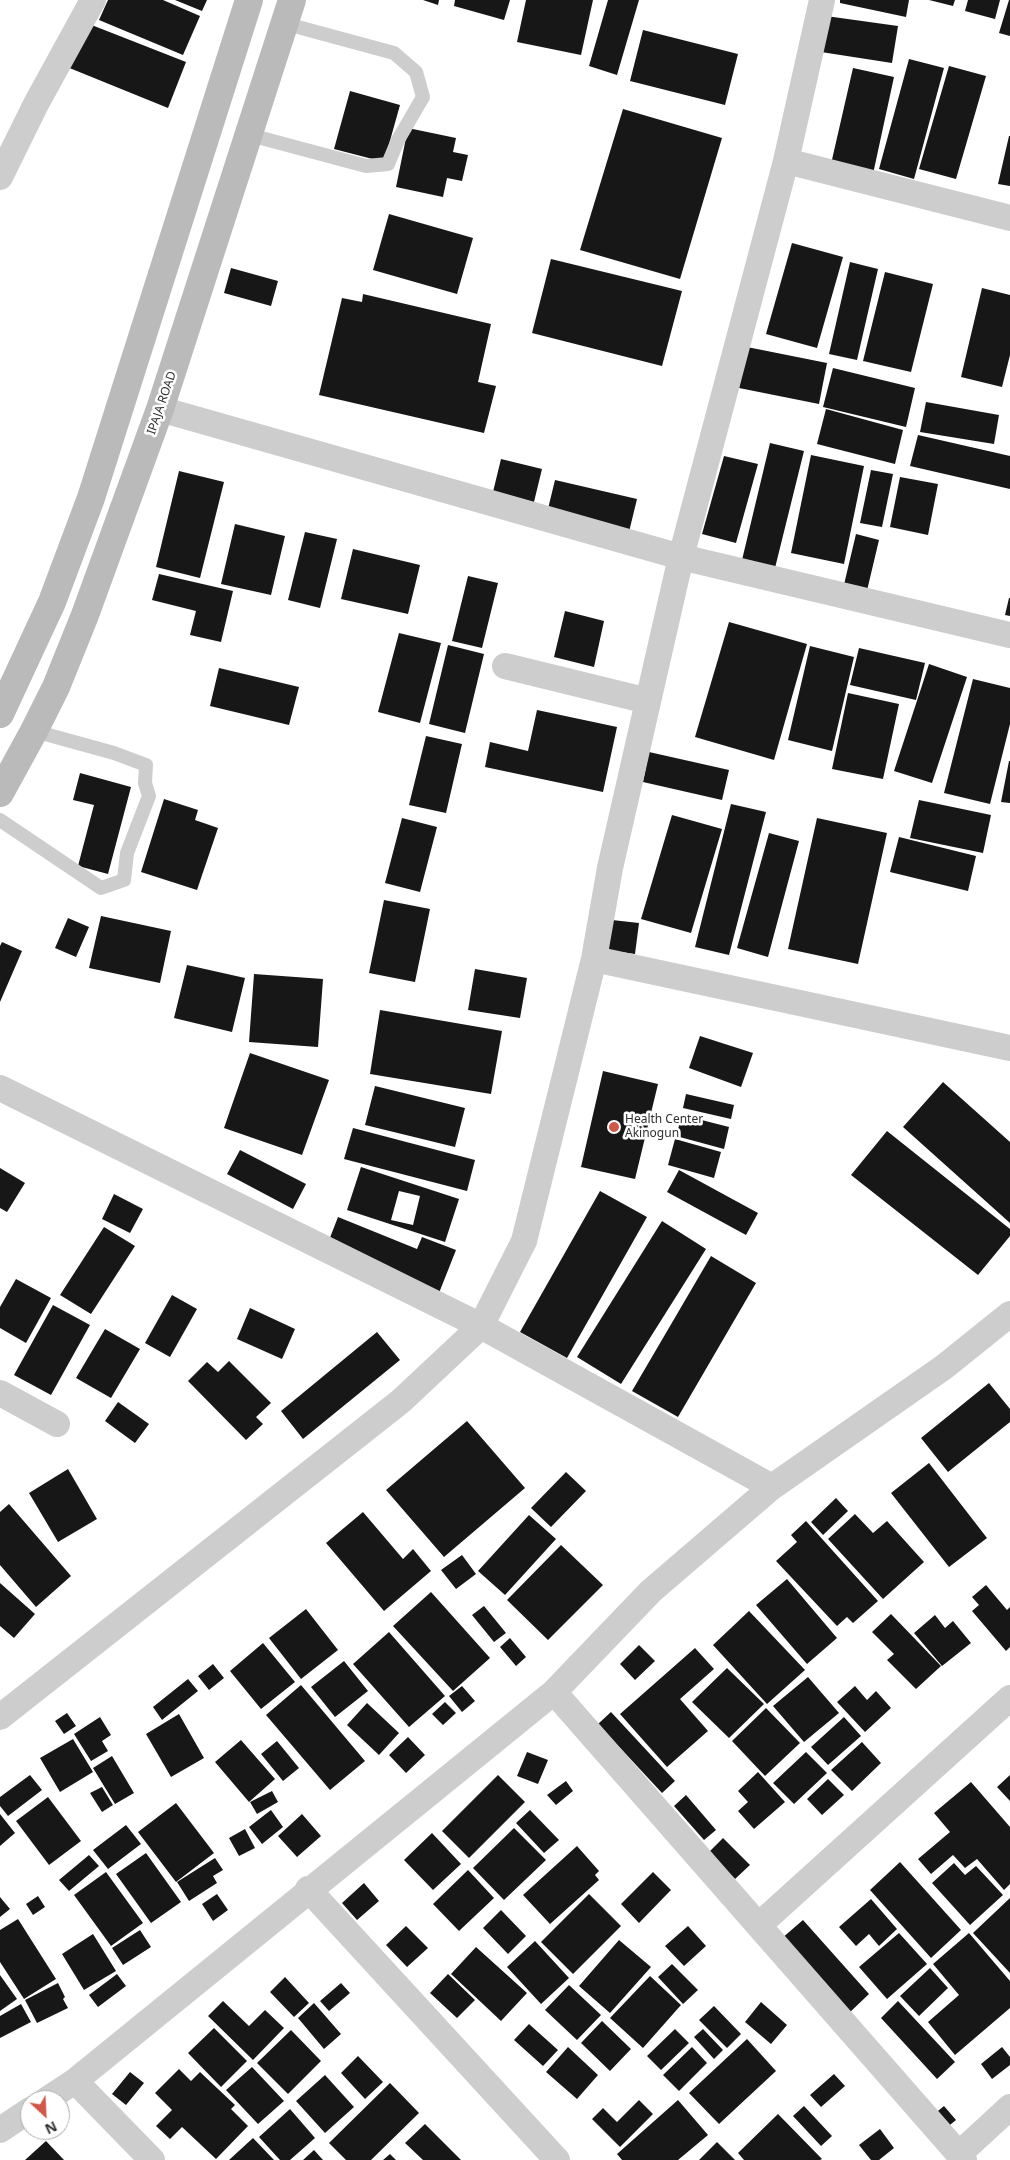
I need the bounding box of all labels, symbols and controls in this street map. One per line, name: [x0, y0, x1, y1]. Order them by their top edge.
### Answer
street label: IPAJA ROAD: [144, 369, 180, 437]
place label: Health Center Akinogun: [625, 1113, 703, 1141]
marker: Health Center Akinogun: [607, 1120, 621, 1134]
north arrow: [20, 2090, 70, 2140]
text: N: [42, 2117, 60, 2139]

